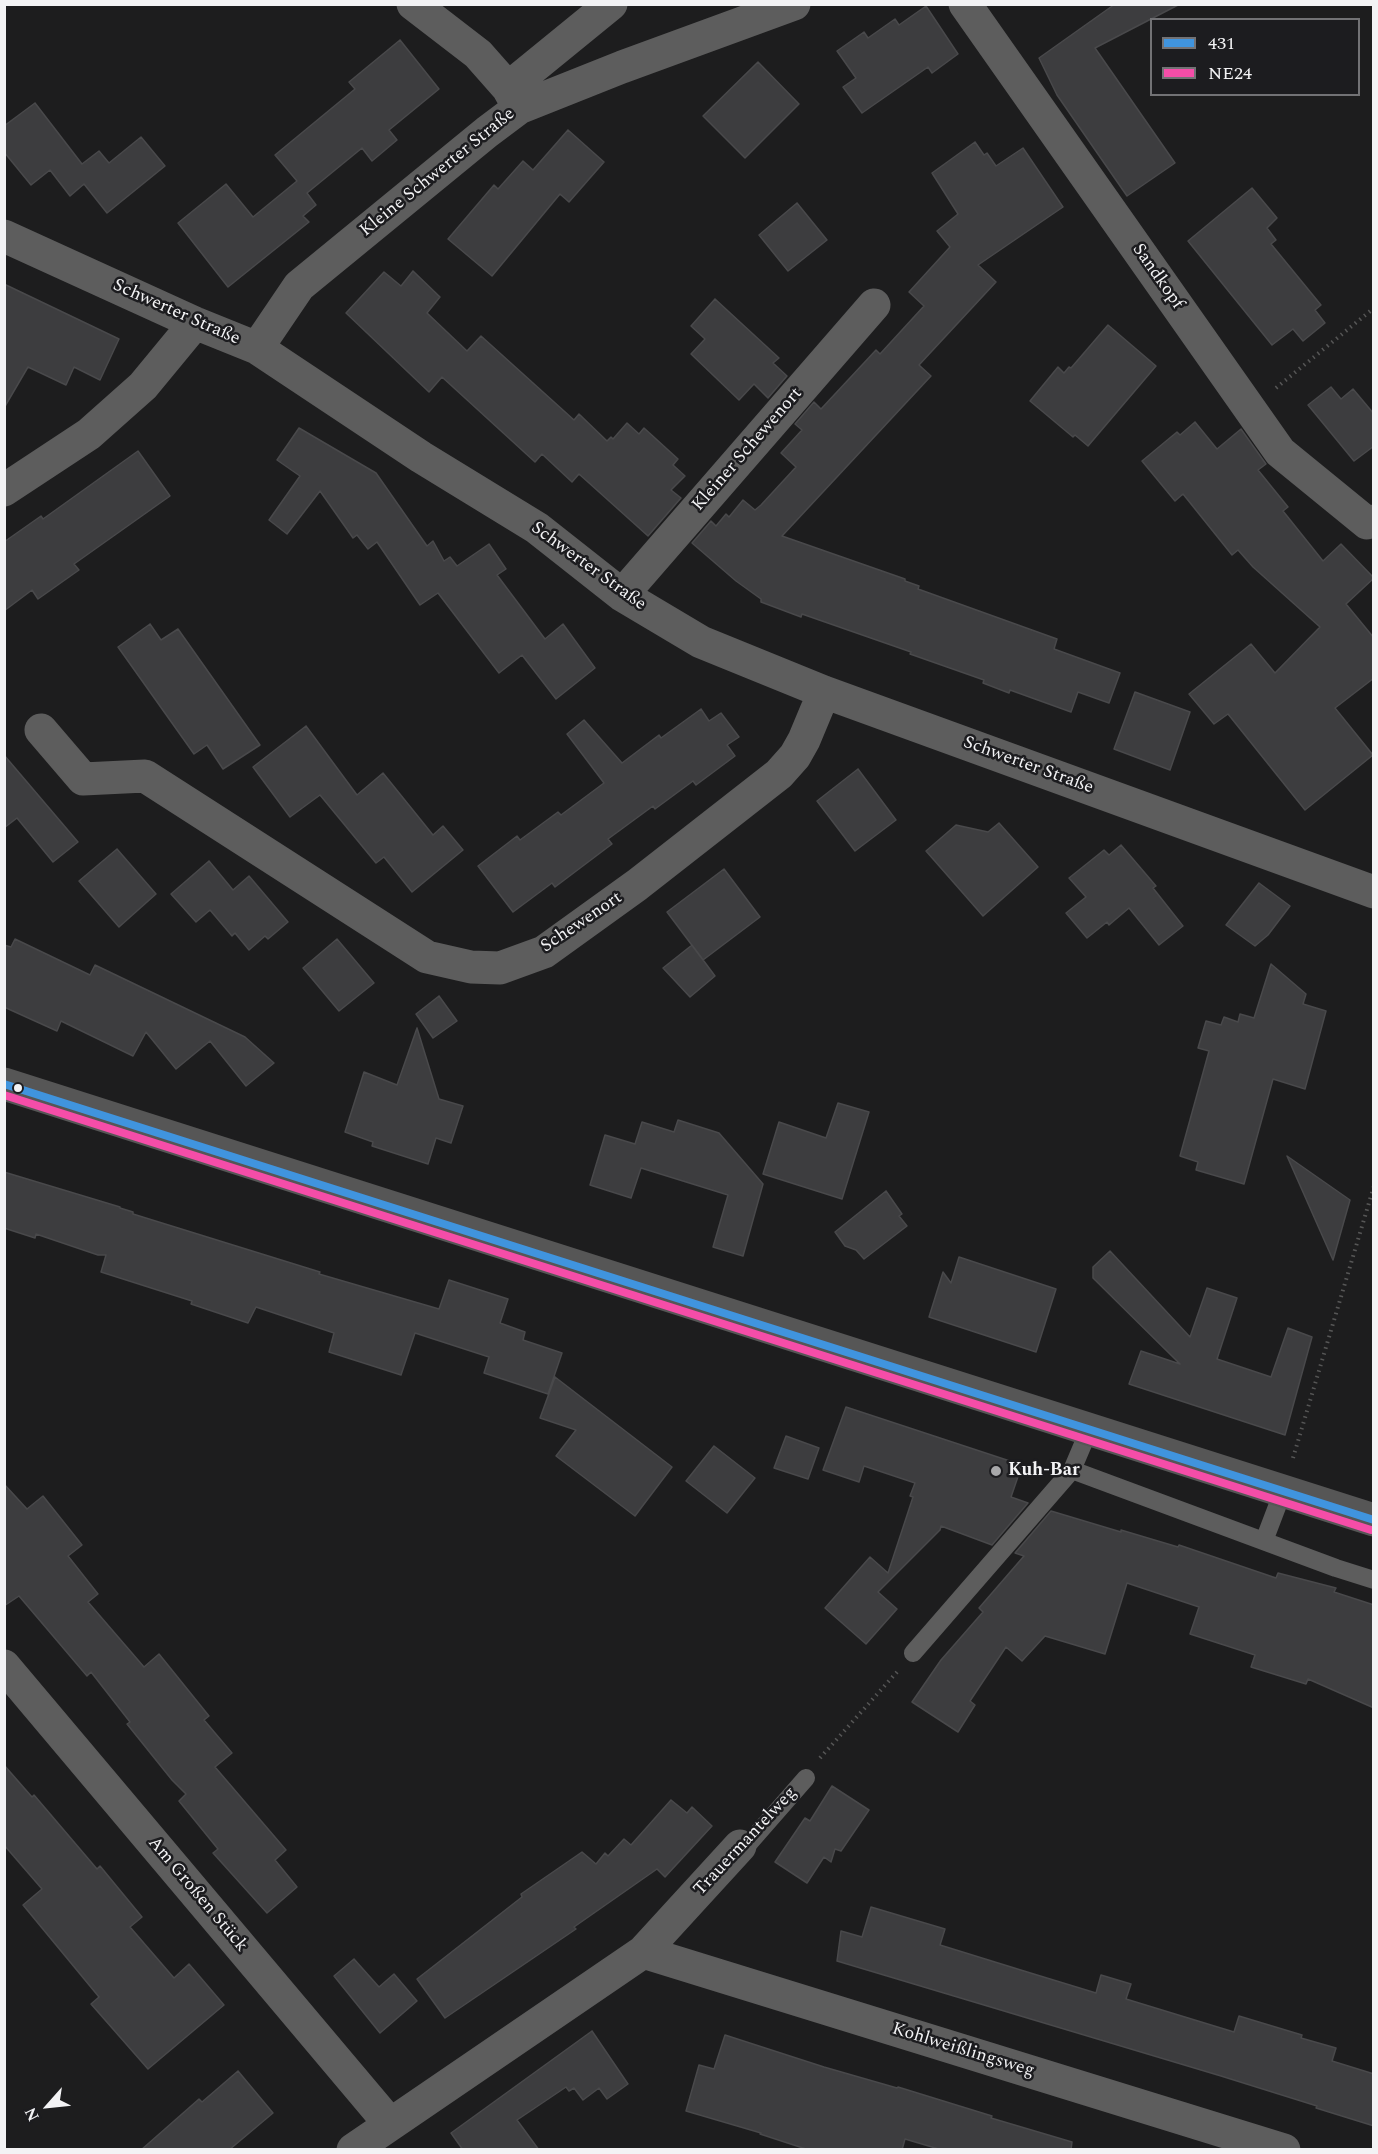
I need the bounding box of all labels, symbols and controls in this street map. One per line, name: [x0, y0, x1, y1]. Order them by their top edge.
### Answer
legend: [1150, 18, 1360, 96]
text: 431: [1208, 30, 1235, 57]
text: NE24: [1208, 60, 1252, 87]
street label: Kleine Schwerter Straße: [356, 104, 520, 242]
street label: Sandkopf: [1127, 240, 1187, 314]
street label: Schwerter Straße: [109, 275, 243, 351]
street label: Kleiner Schewenort: [688, 384, 808, 516]
street label: Schwerter Straße: [526, 518, 650, 616]
street label: Schwerter Straße: [960, 732, 1096, 800]
street label: Schewenort: [537, 888, 627, 958]
unlabelled marker: [12, 1082, 24, 1094]
place label: Kuh-Bar: [1008, 1460, 1080, 1482]
marker: Kuh-Bar: [989, 1464, 1003, 1478]
street label: Trauermantelweg: [690, 1783, 802, 1901]
street label: Am Großen Stück: [143, 1833, 251, 1957]
street label: Kohlweißlingsweg: [889, 2019, 1037, 2083]
north arrow: [18, 2076, 78, 2136]
text: N: [18, 2103, 46, 2125]

